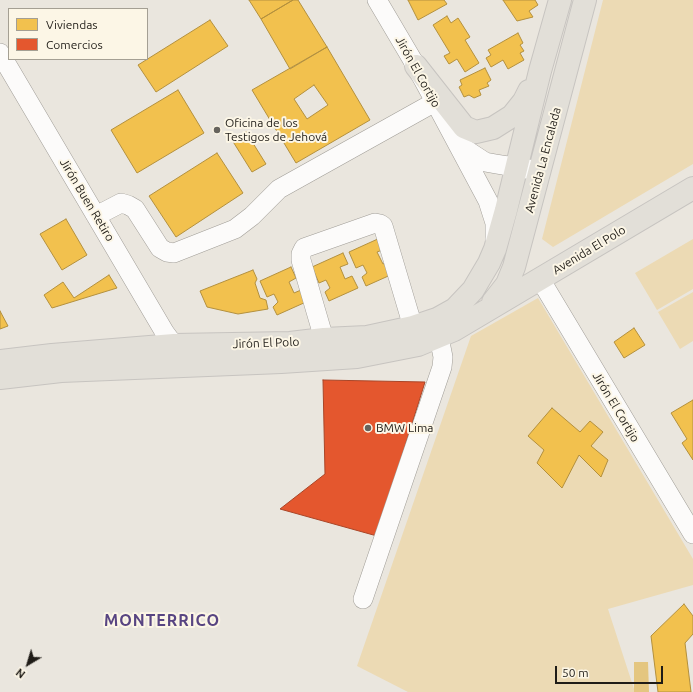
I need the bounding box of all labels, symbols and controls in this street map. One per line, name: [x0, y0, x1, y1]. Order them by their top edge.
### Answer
legend: [8, 8, 148, 60]
text: Viviendas: [46, 18, 98, 31]
street label: Jirón El Cortijo: [393, 34, 443, 110]
text: Comercios: [46, 38, 103, 51]
street label: Avenida La Encalada: [522, 106, 564, 214]
place label: Oficina de los Testigos de Jehová: [225, 116, 327, 144]
marker: Oficina de los Testigos de Jehová: [212, 125, 222, 135]
street label: Jirón Buen Retiro: [57, 156, 117, 244]
street label: Avenida El Polo: [550, 223, 628, 277]
street label: Jirón El Polo: [232, 335, 300, 351]
street label: Jirón El Cortijo: [589, 369, 643, 445]
place label: BMW Lima: [376, 421, 433, 435]
marker: BMW Lima: [363, 423, 373, 433]
district label: MONTERRICO: [104, 611, 220, 631]
north arrow: [8, 644, 48, 684]
scale bar: [557, 658, 665, 684]
text: N: [14, 666, 28, 681]
text: 50 m: [562, 666, 589, 679]

